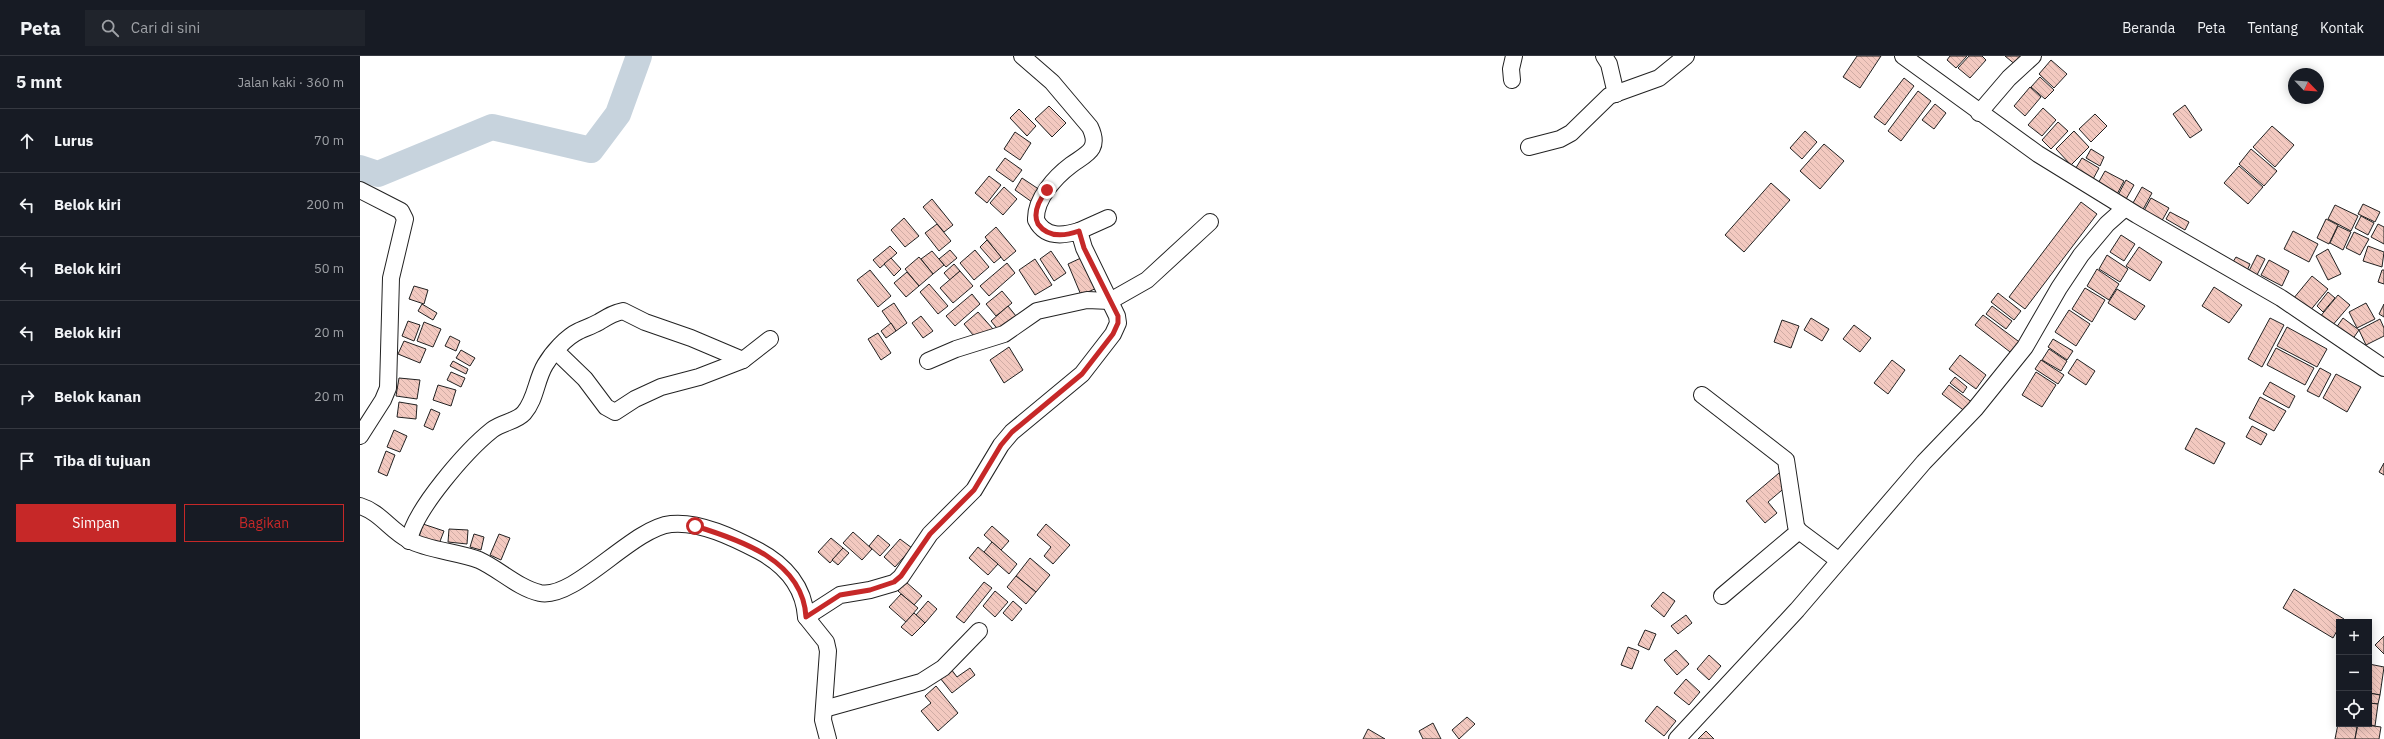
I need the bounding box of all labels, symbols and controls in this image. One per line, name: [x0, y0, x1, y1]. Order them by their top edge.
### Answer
search box: [85, 10, 365, 46]
text: Peta: [20, 16, 61, 40]
icon: search: [99, 17, 121, 39]
text: Cari di sini: [131, 18, 200, 37]
text: Beranda: [2122, 19, 2175, 37]
text: Peta: [2197, 19, 2225, 37]
text: Tentang: [2247, 19, 2298, 37]
text: Kontak: [2320, 19, 2364, 37]
north arrow: [2288, 68, 2324, 104]
text: 5 mnt: [16, 71, 62, 93]
text: Jalan kaki · 360 m: [237, 74, 344, 91]
icon: ahead: [16, 130, 38, 152]
text: Lurus: [54, 131, 93, 150]
text: 70 m: [314, 132, 344, 149]
route end: [1038, 181, 1056, 199]
icon: left: [16, 194, 38, 216]
text: Belok kiri: [54, 195, 121, 214]
text: 200 m: [306, 196, 344, 213]
icon: left: [16, 258, 38, 280]
text: Belok kiri: [54, 259, 121, 278]
text: 50 m: [314, 260, 344, 277]
icon: left: [16, 322, 38, 344]
text: Belok kiri: [54, 323, 121, 342]
text: 20 m: [314, 324, 344, 341]
icon: right: [16, 386, 38, 408]
text: Belok kanan: [54, 387, 141, 406]
text: 20 m: [314, 388, 344, 405]
icon: arrive: [16, 450, 38, 472]
text: Tiba di tujuan: [54, 451, 151, 470]
button: Simpan: [16, 504, 176, 542]
button: Bagikan: [184, 504, 344, 542]
route start: [686, 517, 704, 535]
map controls: [2336, 619, 2372, 727]
button: +: [2336, 619, 2372, 655]
button: −: [2336, 655, 2372, 691]
button: locate: [2336, 691, 2372, 727]

